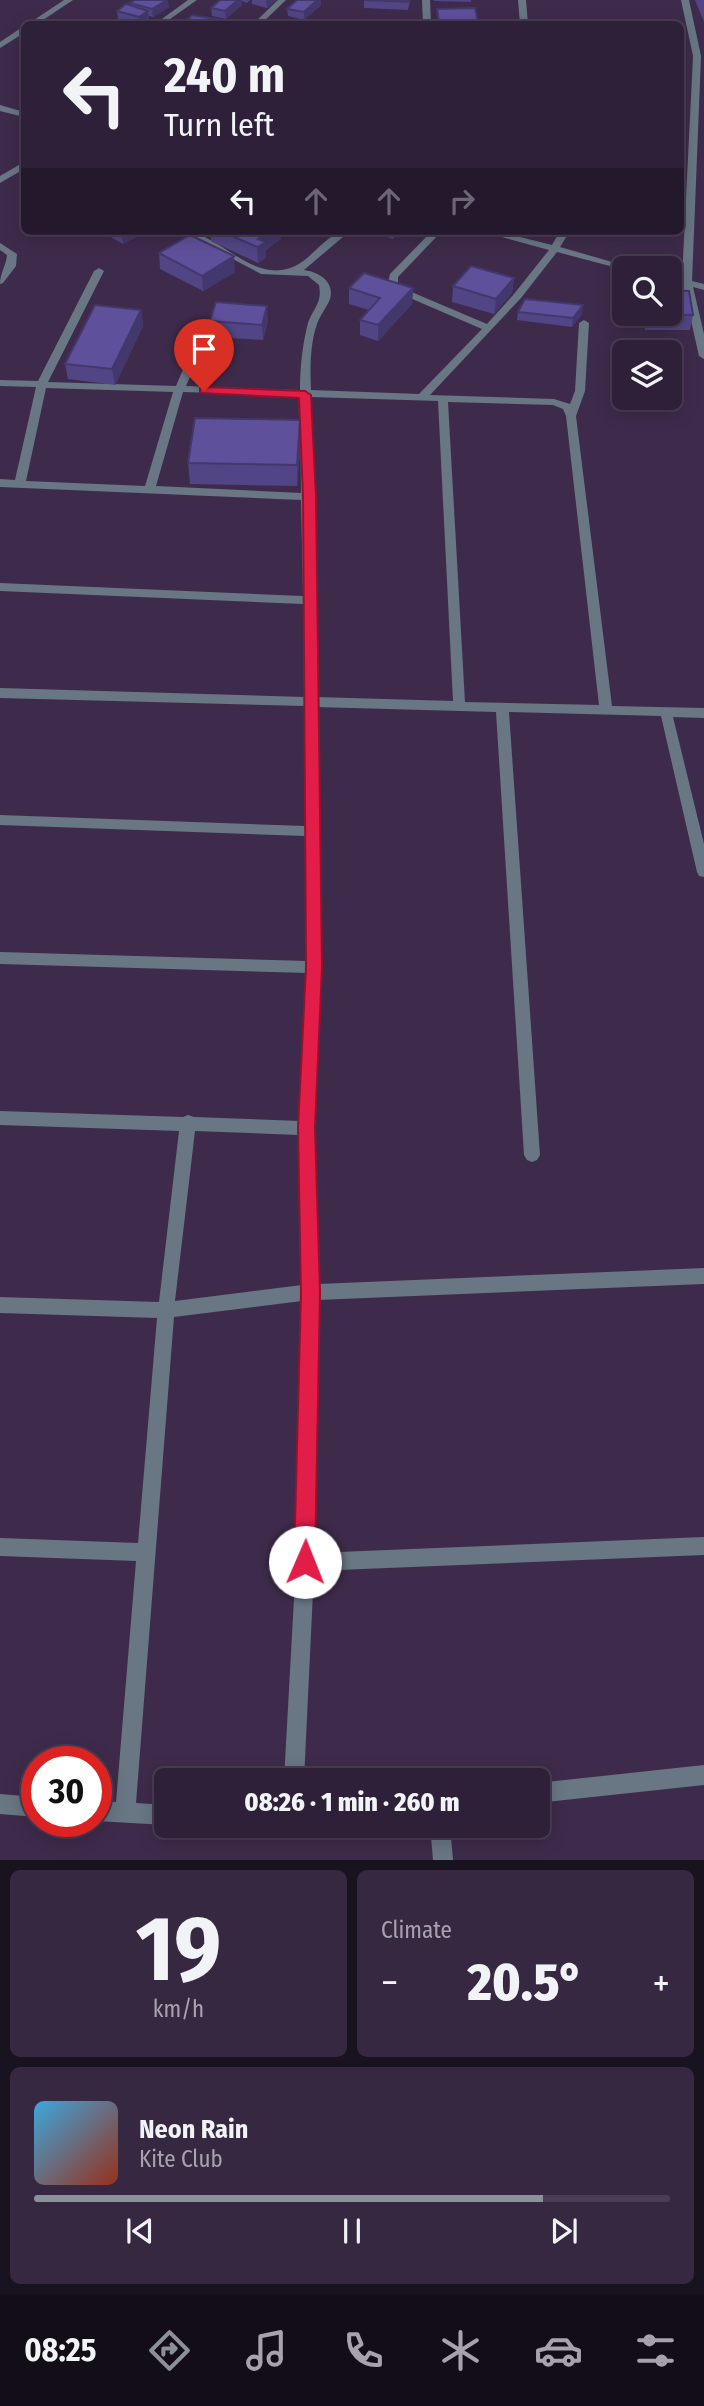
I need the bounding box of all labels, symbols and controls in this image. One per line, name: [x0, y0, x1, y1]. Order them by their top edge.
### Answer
text: 240 m: [164, 46, 285, 105]
icon: left: [49, 49, 140, 140]
text: Turn left: [164, 106, 274, 144]
icon: left: [224, 182, 262, 220]
icon: ahead: [297, 182, 335, 220]
icon: ahead: [370, 182, 408, 220]
icon: right: [443, 182, 481, 220]
map controls: [612, 256, 682, 410]
button: search: [612, 256, 682, 326]
pin: [174, 319, 234, 391]
icon: arrive: [185, 330, 223, 368]
button: layers: [612, 340, 682, 410]
position arrow: [268, 1525, 342, 1599]
speed limit sign: 30: [21, 1746, 112, 1837]
text: 08:26 · 1 min · 260 m: [244, 1787, 460, 1818]
text: 19: [136, 1895, 221, 2004]
text: Climate: [381, 1916, 452, 1944]
text: 20.5°: [468, 1951, 583, 2014]
text: −: [381, 1960, 398, 2006]
text: +: [653, 1960, 670, 2006]
text: km/h: [153, 1995, 204, 2023]
text: Neon Rain: [139, 2114, 248, 2145]
text: Kite Club: [139, 2145, 223, 2173]
icon: previous: [121, 2212, 159, 2250]
icon: pause: [333, 2212, 371, 2250]
icon: next: [545, 2212, 583, 2250]
icon: directions: [145, 2326, 194, 2375]
icon: music: [242, 2326, 291, 2375]
icon: phone: [339, 2326, 388, 2375]
icon: climate: [436, 2326, 485, 2375]
icon: car: [534, 2326, 583, 2375]
icon: filters: [631, 2326, 680, 2375]
text: 08:25: [24, 2331, 96, 2369]

